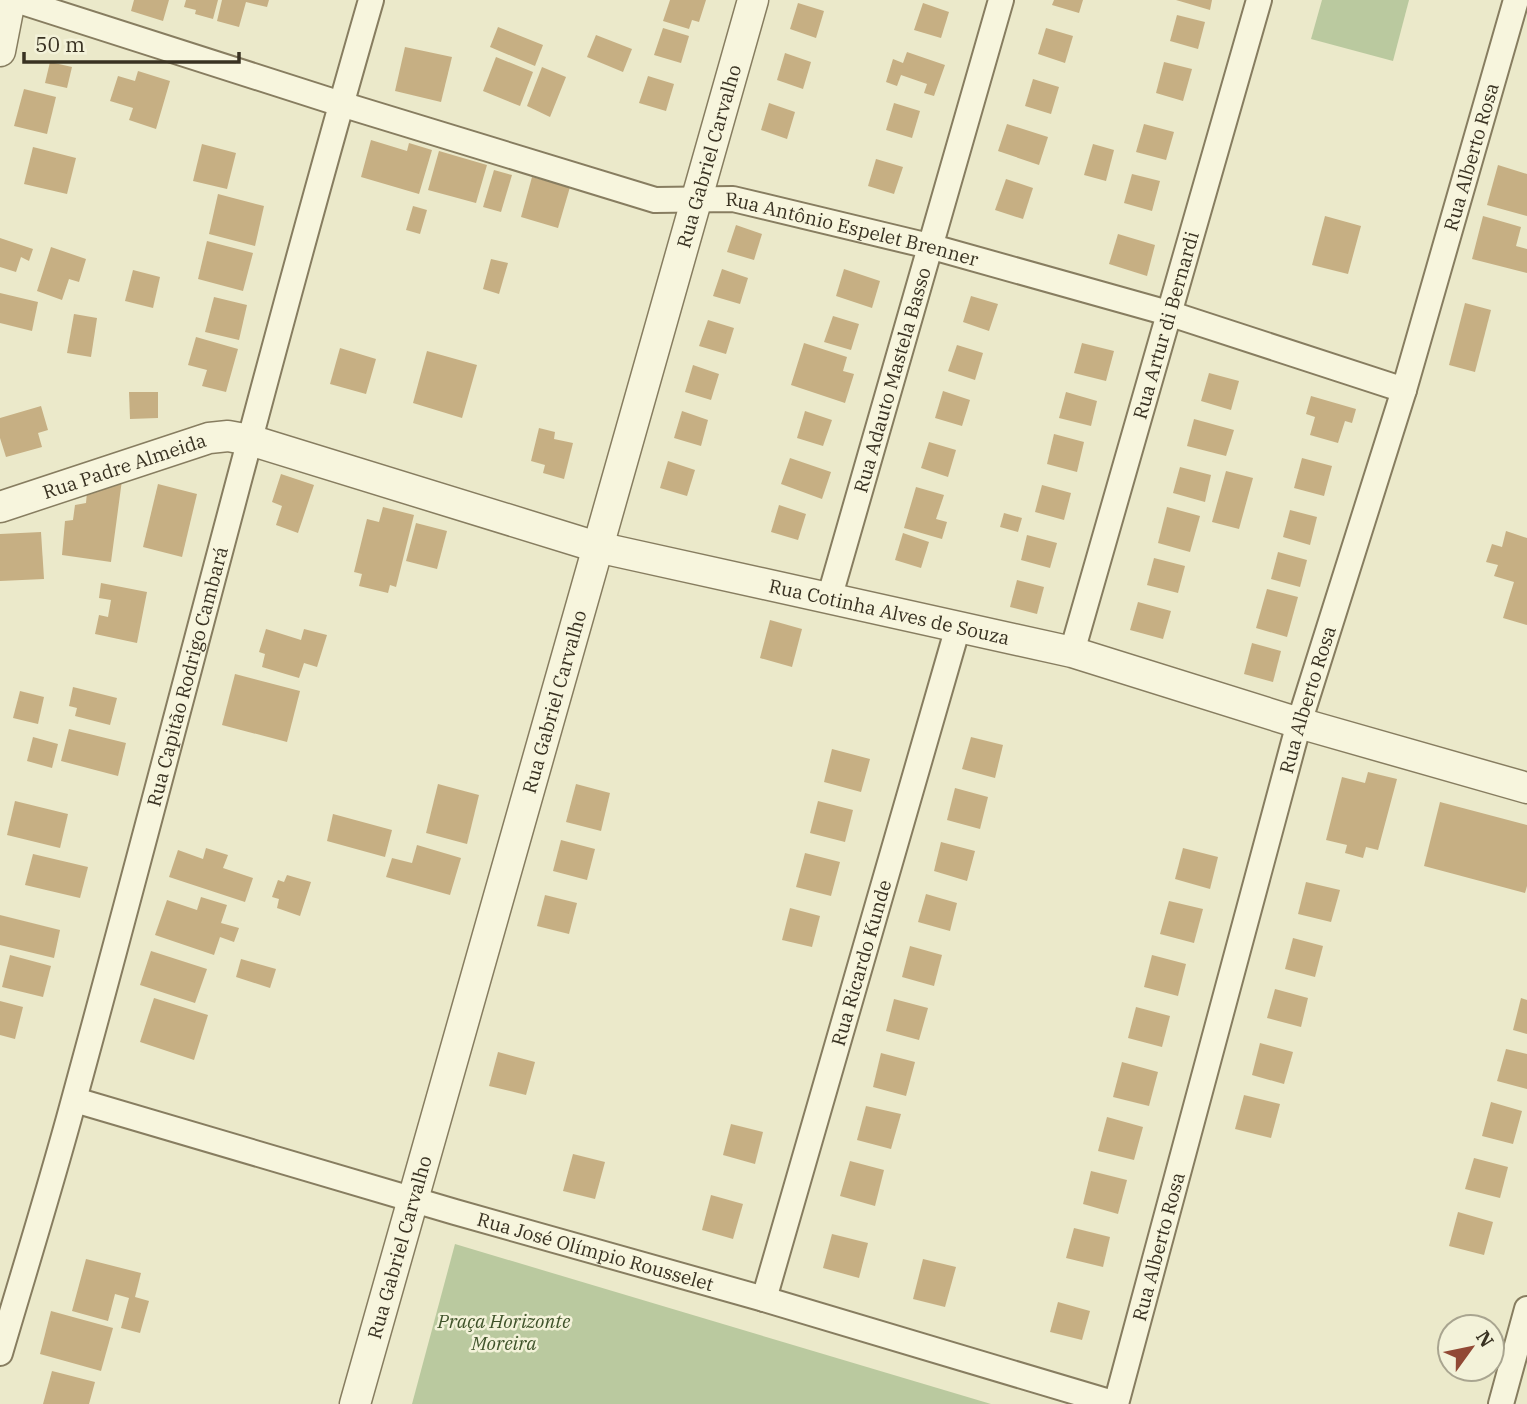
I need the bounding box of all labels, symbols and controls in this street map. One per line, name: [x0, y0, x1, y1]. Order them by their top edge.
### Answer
scale bar: [24, 21, 240, 65]
text: 50 m: [35, 30, 85, 58]
street label: Rua Gabriel Carvalho: [671, 62, 746, 251]
street label: Rua Alberto Rosa: [1438, 80, 1504, 234]
street label: Rua Antônio Espelet Brenner: [725, 187, 982, 271]
street label: Rua Artur di Bernardi: [1127, 229, 1204, 422]
street label: Rua Adauto Mastela Basso: [848, 264, 936, 495]
street label: Rua Padre Almeida: [40, 428, 209, 504]
street label: Rua Capitão Rodrigo Cambará: [141, 544, 233, 809]
street label: Rua Cotinha Alves de Souza: [767, 573, 1012, 650]
street label: Rua Gabriel Carvalho: [517, 607, 591, 796]
street label: Rua Alberto Rosa: [1274, 623, 1341, 776]
street label: Rua Ricardo Kunde: [826, 877, 896, 1049]
street label: Rua Gabriel Carvalho: [362, 1153, 437, 1342]
street label: Rua Alberto Rosa: [1127, 1170, 1190, 1324]
street label: Rua José Olímpio Rousselet: [474, 1207, 717, 1296]
park label: Praça Horizonte Moreira: [437, 1309, 571, 1355]
north arrow: [1436, 1313, 1506, 1383]
text: N: [1471, 1326, 1499, 1352]

